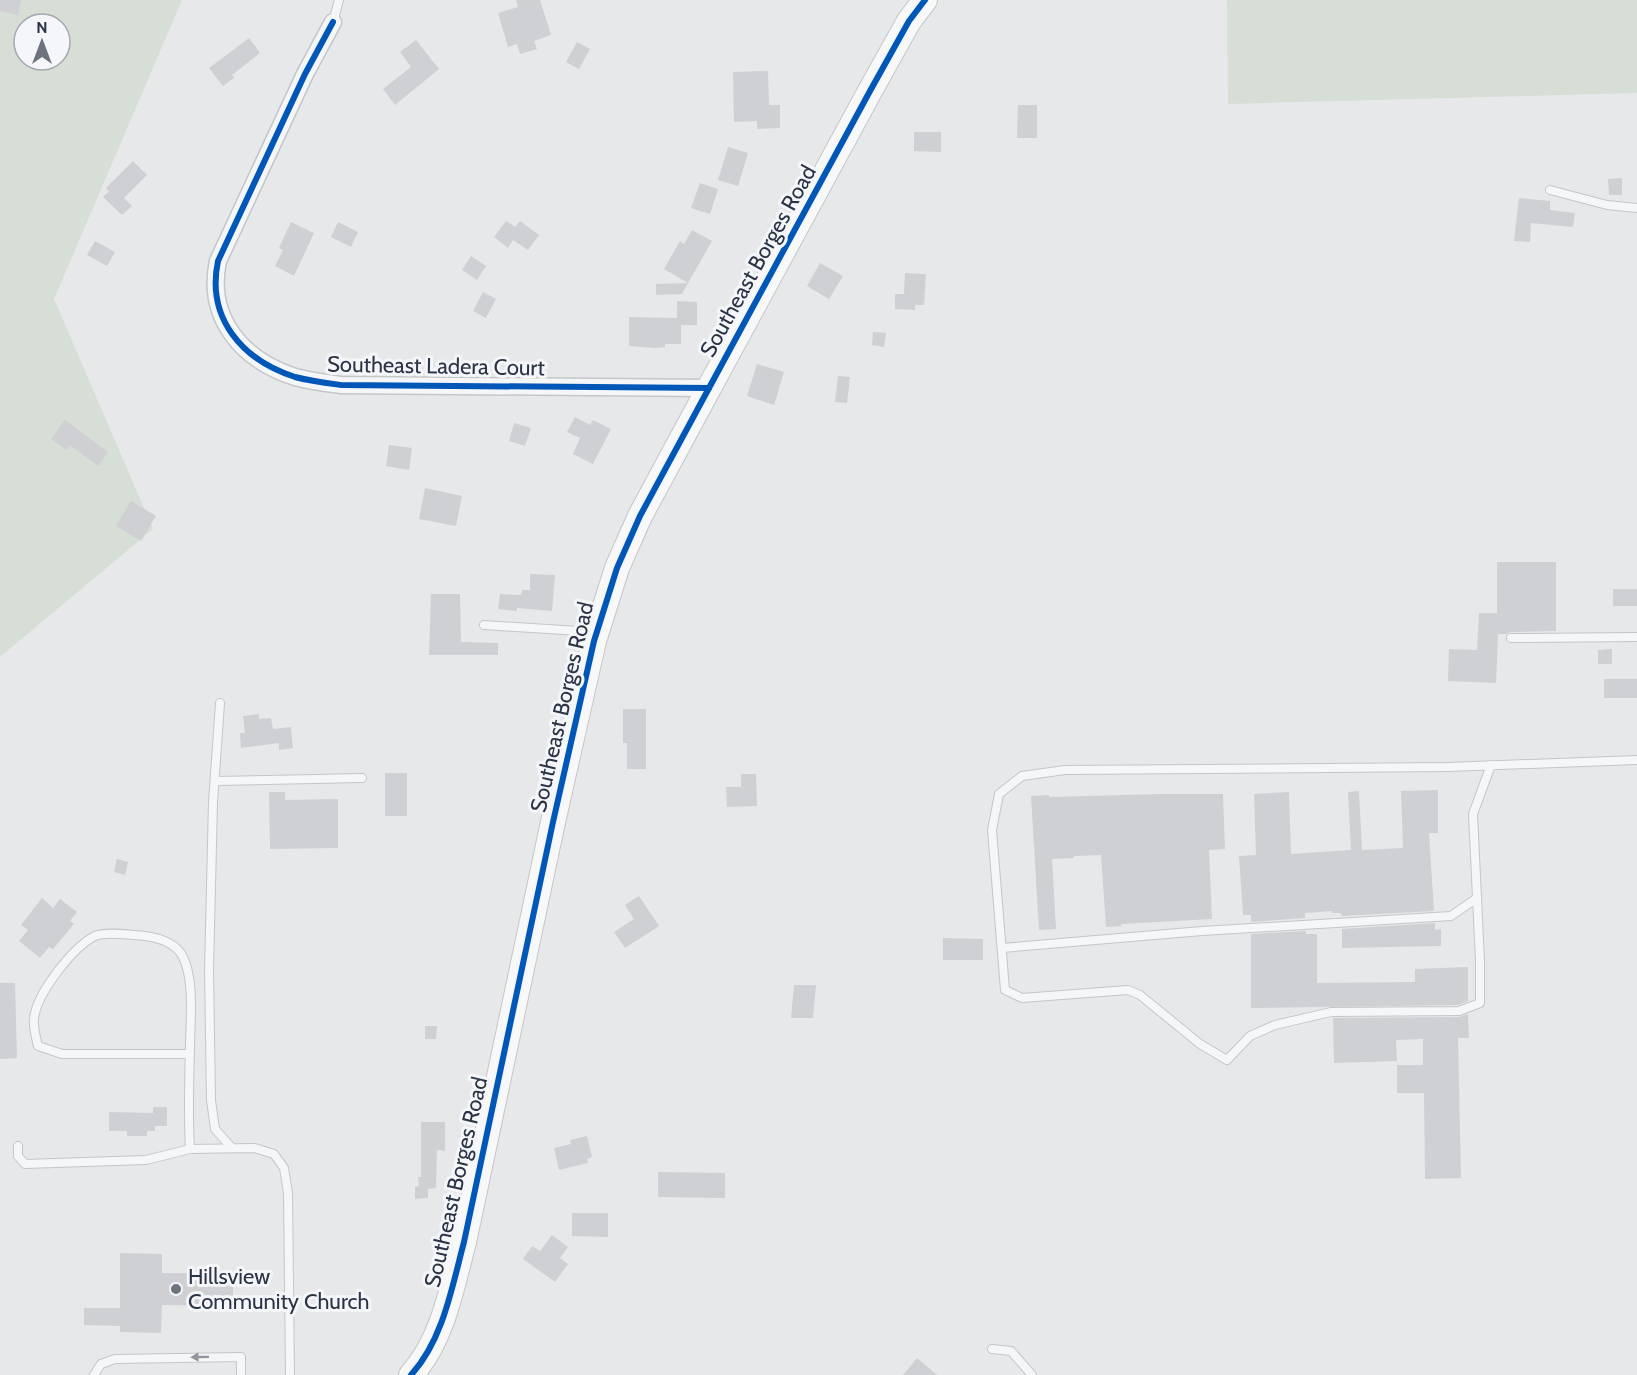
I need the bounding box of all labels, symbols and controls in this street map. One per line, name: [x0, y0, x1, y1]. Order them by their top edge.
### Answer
north arrow: [12, 12, 72, 72]
text: N: [36, 18, 48, 37]
street label: Southeast Borges Road: [694, 160, 822, 362]
street label: Southeast Ladera Court: [327, 351, 546, 381]
street label: Southeast Borges Road: [525, 599, 599, 815]
street label: Southeast Borges Road: [419, 1074, 493, 1290]
place label: Hillsview Community Church: [188, 1263, 369, 1315]
marker: Hillsview Community Church: [169, 1282, 183, 1296]
one-way arrow: [191, 1352, 210, 1362]

